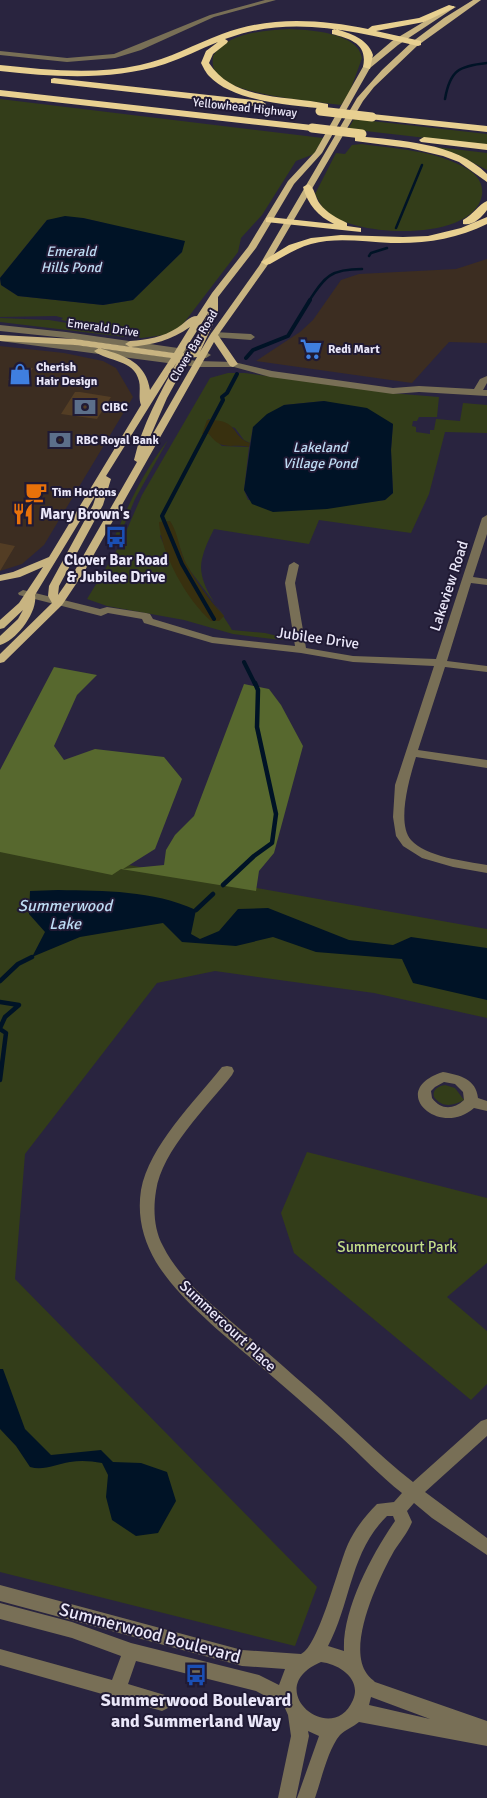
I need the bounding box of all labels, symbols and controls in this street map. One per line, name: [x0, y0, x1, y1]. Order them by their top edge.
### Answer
street label: Yellowhead Highway: [192, 95, 298, 121]
water label: Emerald Hills Pond: [41, 243, 103, 276]
street label: Clover Bar Road: [167, 307, 221, 385]
street label: Emerald Drive: [66, 316, 140, 340]
supermarket icon: Redi Mart: [298, 336, 324, 362]
place label: Redi Mart: [328, 342, 380, 357]
place label: Cherish Hair Design: [36, 360, 98, 389]
shop icon: Cherish Hair Design: [7, 361, 33, 387]
bank icon: CIBC: [72, 394, 98, 420]
place label: CIBC: [102, 400, 128, 415]
bank icon: RBC Royal Bank: [47, 427, 73, 453]
place label: RBC Royal Bank: [76, 433, 159, 448]
water label: Lakeland Village Pond: [283, 439, 359, 472]
cafe icon: Tim Hortons: [23, 479, 49, 505]
place label: Tim Hortons: [52, 485, 117, 500]
restaurant icon: Mary Brown's: [10, 501, 36, 527]
place label: Mary Brown's: [40, 505, 130, 523]
bus stop icon: Clover Bar Road & Jubilee Drive: [103, 524, 129, 550]
street label: Lakeview Road: [426, 538, 472, 634]
place label: Clover Bar Road & Jubilee Drive: [64, 551, 168, 586]
street label: Jubilee Drive: [276, 623, 360, 653]
water label: Summerwood Lake: [18, 896, 114, 934]
park label: Summercourt Park: [337, 1238, 457, 1256]
street label: Summercourt Place: [176, 1277, 280, 1375]
street label: Summerwood Boulevard: [57, 1598, 243, 1668]
bus stop icon: Summerwood Boulevard and Summerland Way: [183, 1662, 209, 1688]
place label: Summerwood Boulevard and Summerland Way: [101, 1689, 292, 1732]

